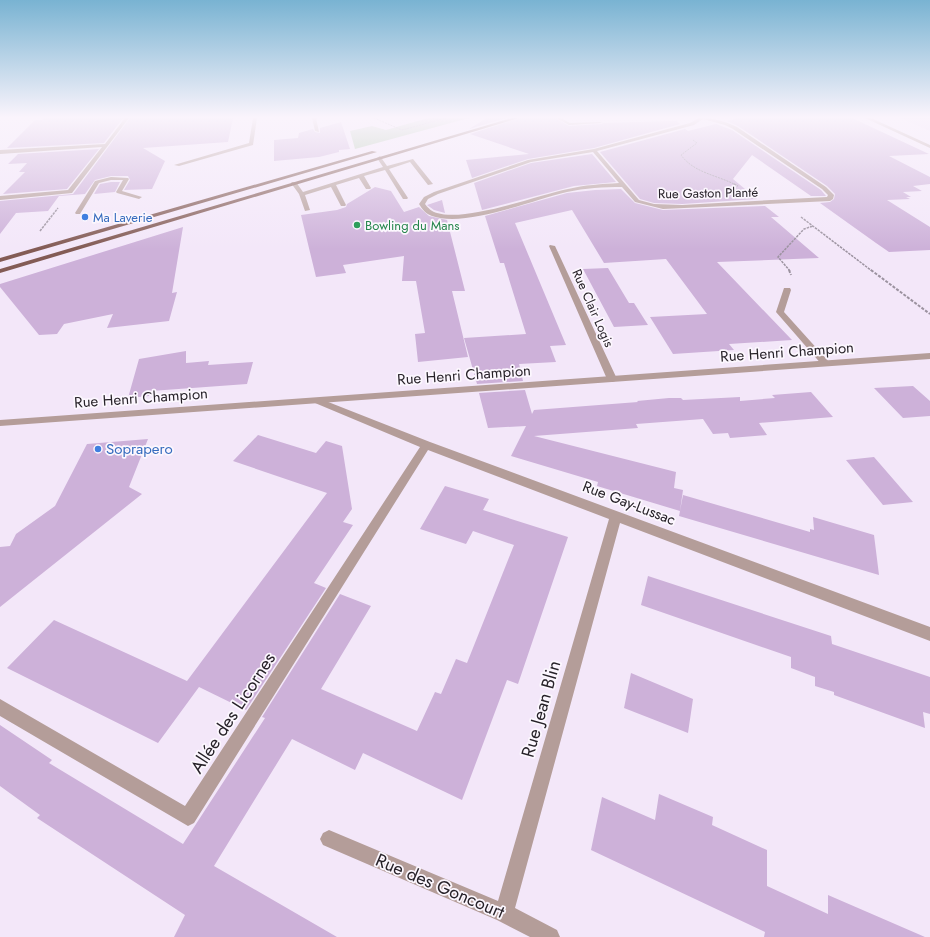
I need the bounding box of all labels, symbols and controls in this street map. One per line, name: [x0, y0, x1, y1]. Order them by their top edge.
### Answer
street label: Rue Gaston Planté: [658, 183, 759, 203]
place label: Ma Laverie: [93, 208, 153, 227]
marker: Ma Laverie: [80, 212, 90, 222]
place label: Bowling du Mans: [365, 216, 459, 235]
marker: Bowling du Mans: [352, 220, 362, 230]
street label: Rue Clair Logis: [567, 266, 619, 350]
street label: Rue Henri Champion: [719, 336, 855, 368]
street label: Rue Henri Champion: [396, 359, 532, 391]
street label: Rue Henri Champion: [73, 382, 209, 414]
place label: Soprapero: [106, 438, 173, 460]
marker: Soprapero: [93, 444, 103, 454]
street label: Rue Gay-Lussac: [579, 475, 679, 531]
street label: Allée des Licornes: [184, 647, 282, 779]
street label: Rue Jean Blin: [515, 658, 567, 760]
street label: Rue des Goncourt: [371, 847, 509, 925]

